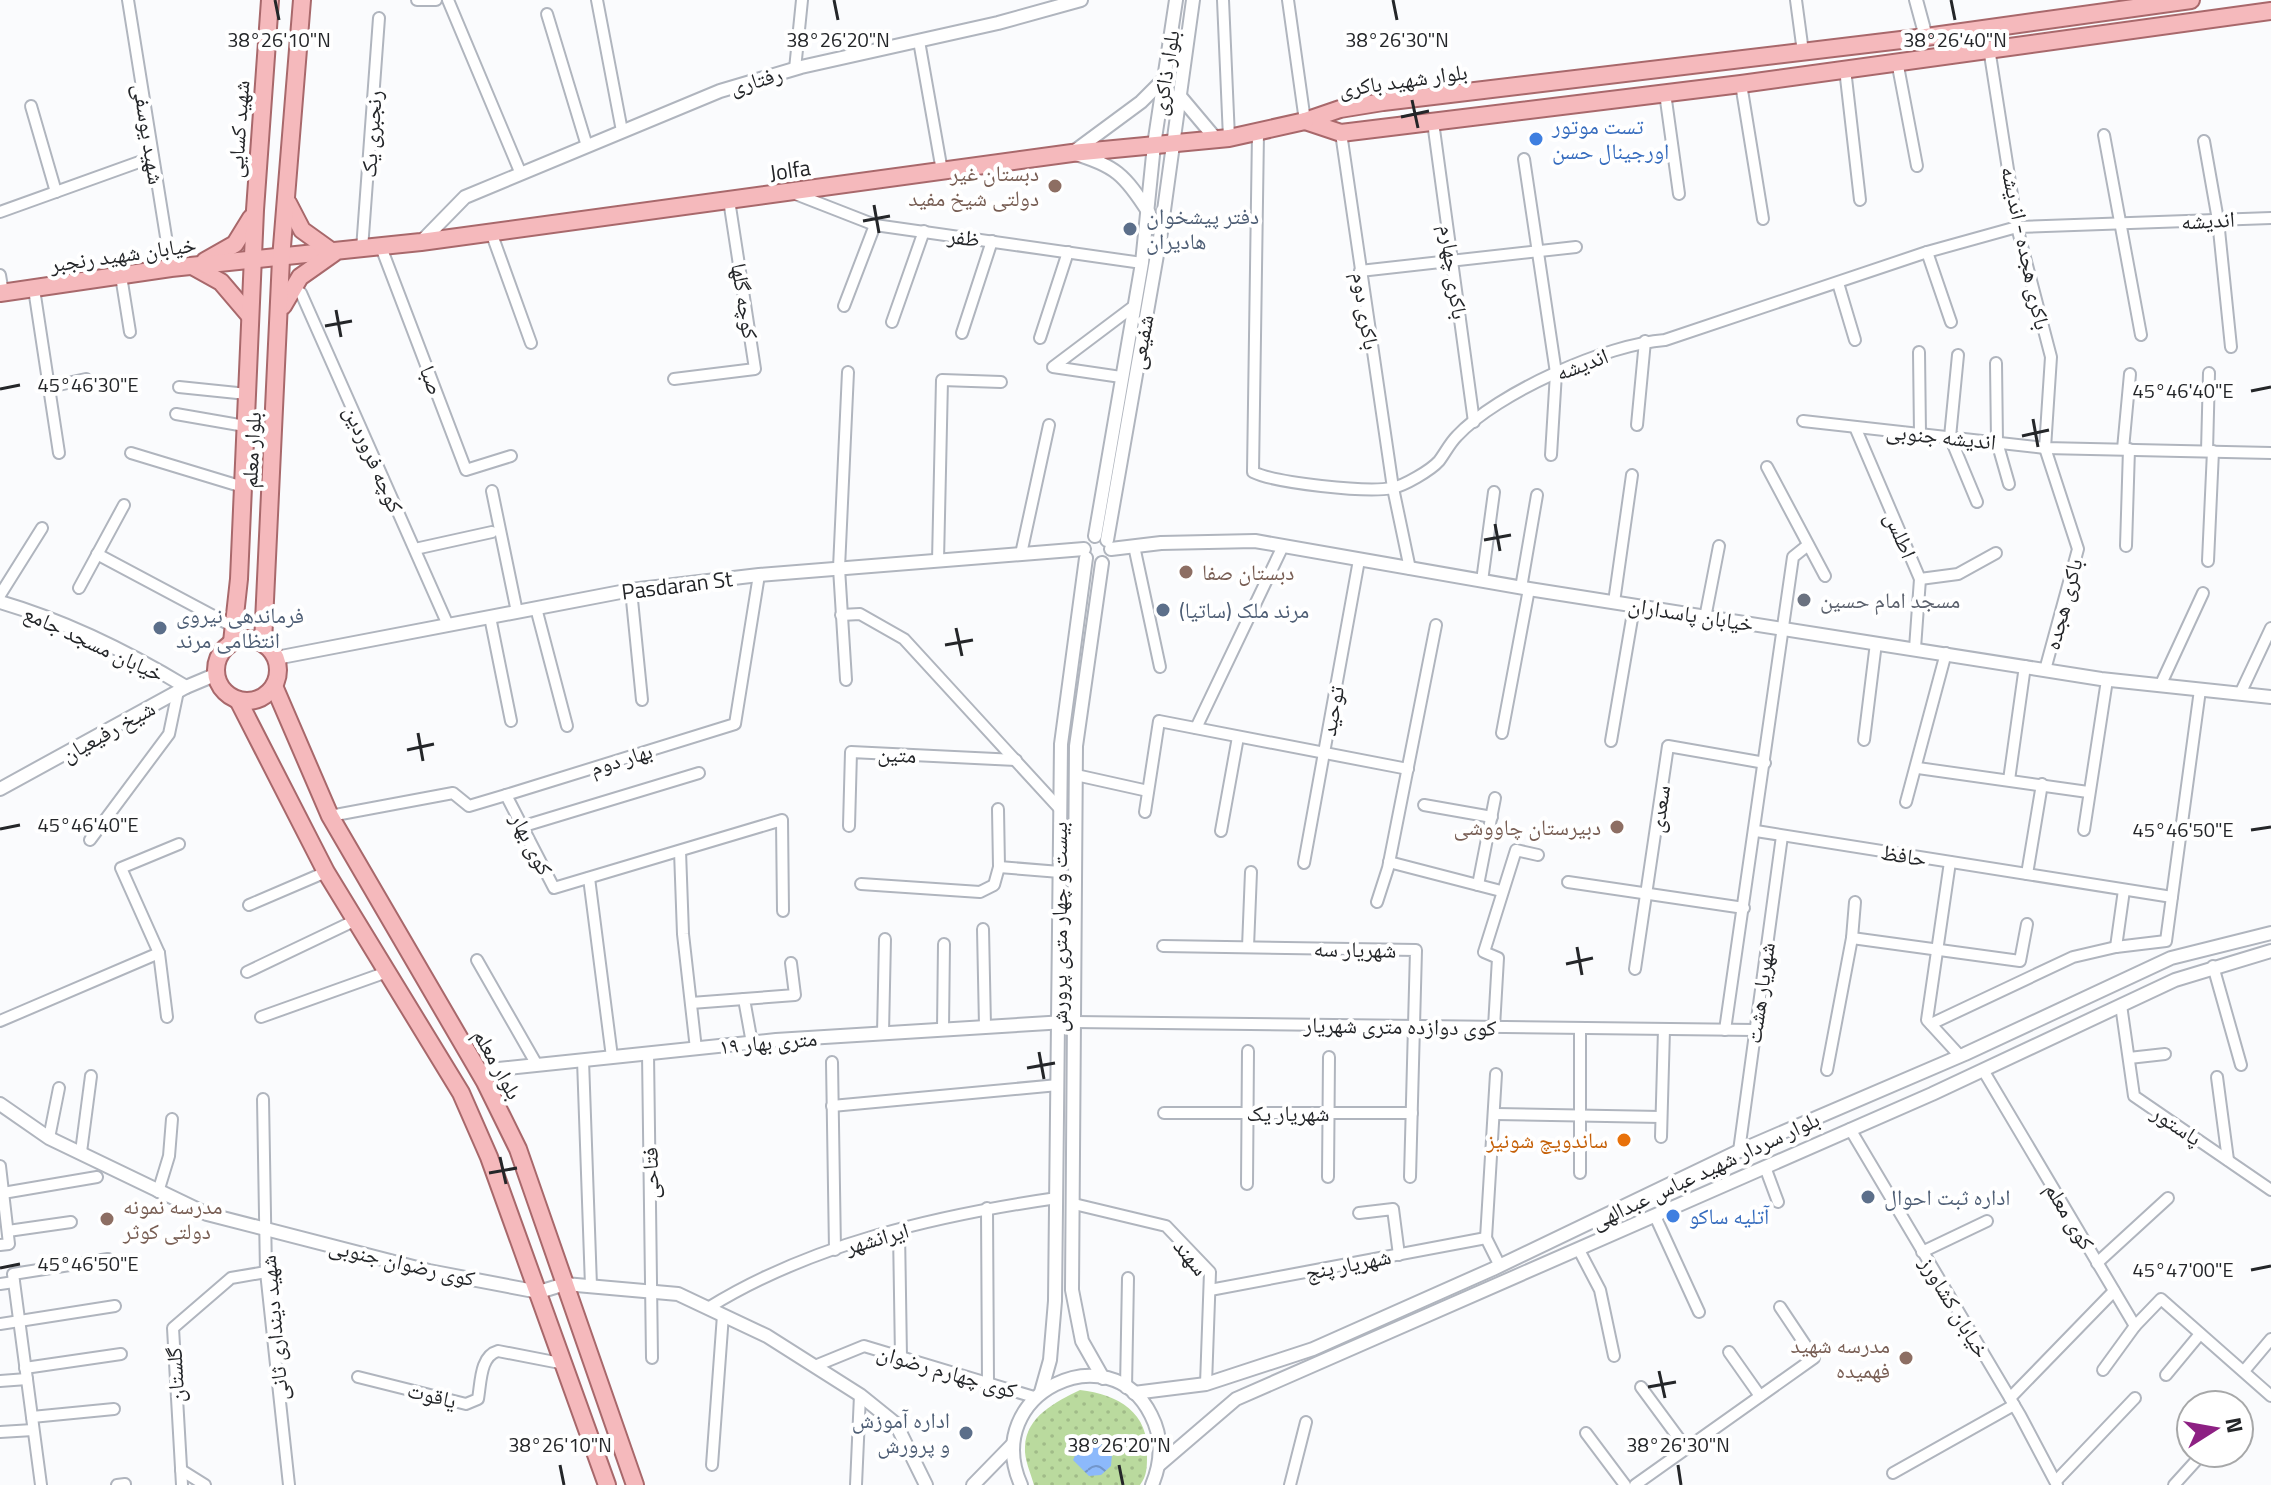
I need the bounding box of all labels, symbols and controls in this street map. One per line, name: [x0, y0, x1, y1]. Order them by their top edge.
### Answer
text: 38°26'10"N: [227, 24, 331, 55]
text: 38°26'20"N: [786, 24, 890, 55]
text: 38°26'30"N: [1345, 24, 1449, 55]
text: 38°26'40"N: [1903, 24, 2007, 55]
street label: بلوار ذاکری: [1141, 28, 1189, 118]
street label: بلوار شهید باکری: [1336, 54, 1470, 106]
street label: رفتاری: [726, 56, 786, 104]
street label: شهید کسایی: [218, 79, 258, 179]
street label: شهید یوسفی: [124, 81, 174, 187]
street label: رنجبری یک: [351, 89, 391, 179]
place label: تست موتور اورجینال حسن: [1551, 109, 1669, 168]
marker: تست موتور اورجینال حسن: [1527, 130, 1545, 148]
street label: Jolfa: [767, 150, 813, 190]
place label: دبستان غیر دولتی شیخ مفید: [908, 156, 1039, 215]
street label: باکری هجده - اندیشه: [1992, 163, 2060, 333]
marker: دبستان غیر دولتی شیخ مفید: [1046, 177, 1064, 195]
place label: دفتر پیشخوان هادیران: [1146, 199, 1259, 258]
street label: اندیشه: [2180, 202, 2236, 238]
street label: ظفر: [945, 218, 982, 256]
marker: دفتر پیشخوان هادیران: [1121, 220, 1139, 238]
street label: باکری چهارم: [1431, 222, 1477, 322]
street label: خیابان شهید رنجبر: [47, 227, 198, 281]
street label: کوچه گلها: [722, 260, 768, 342]
street label: باکری دوم: [1343, 270, 1389, 352]
street label: شفیعی: [1119, 312, 1163, 372]
street label: اندیشه: [1551, 338, 1613, 390]
street label: صبا: [411, 360, 453, 400]
text: 45°46'30"E: [37, 369, 139, 400]
text: 45°46'40"E: [2132, 375, 2234, 406]
street label: کوچه فروردین: [335, 400, 413, 518]
street label: بلوار معلم: [232, 411, 270, 489]
street label: اندیشه جنوبی: [1884, 413, 1998, 459]
street label: اطلس: [1876, 506, 1926, 564]
place label: دبستان صفا: [1202, 555, 1294, 589]
street label: باکری هجده: [2035, 555, 2091, 653]
street label: Pasdaran St: [620, 561, 735, 609]
marker: دبستان صفا: [1177, 563, 1195, 581]
place label: مسجد امام حسین: [1820, 583, 1960, 617]
street label: خیابان پاسداران: [1626, 587, 1756, 641]
marker: مسجد امام حسین: [1795, 591, 1813, 609]
place label: مرند ملک (ساتیا): [1179, 593, 1309, 627]
street label: خیابان مسجد جامع: [18, 596, 170, 690]
place label: فرماندهی نیروی انتظامی مرند: [176, 598, 304, 657]
marker: مرند ملک (ساتیا): [1154, 601, 1172, 619]
marker: فرماندهی نیروی انتظامی مرند: [151, 619, 169, 637]
street label: توحید: [1311, 683, 1353, 739]
street label: شیخ رفیعیان: [55, 691, 161, 771]
street label: بهار دوم: [586, 733, 656, 785]
street label: متین: [877, 736, 917, 772]
street label: سعدی: [1639, 783, 1679, 835]
street label: کوی بهار: [501, 806, 562, 881]
text: 45°46'40"E: [37, 809, 139, 840]
place label: دبیرستان چاووشی: [1454, 810, 1601, 844]
text: 45°46'50"E: [2132, 814, 2234, 845]
marker: دبیرستان چاووشی: [1608, 818, 1626, 836]
street label: بیست و چهار متری پرورش: [1042, 822, 1076, 1032]
street label: حافظ: [1879, 835, 1929, 875]
street label: شهریار سه: [1313, 931, 1397, 967]
street label: شهریار هشت: [1736, 940, 1784, 1046]
street label: کوی دوازده متری شهریار: [1302, 1007, 1497, 1045]
street label: ۱۹ متری بهار: [718, 1021, 818, 1063]
street label: بلوار معلم: [465, 1022, 531, 1106]
street label: پاستور: [2144, 1095, 2209, 1154]
street label: شهریار یک: [1247, 1096, 1329, 1130]
street label: بلوار سردار شهید عباس عبدالهی: [1585, 1102, 1825, 1238]
place label: ساندویچ شونیز: [1486, 1123, 1608, 1157]
marker: ساندویچ شونیز: [1615, 1131, 1633, 1149]
street label: فتاحی: [633, 1147, 667, 1199]
street label: کوی معلم: [2036, 1176, 2104, 1256]
place label: اداره ثبت احوال: [1884, 1180, 2011, 1214]
marker: اداره ثبت احوال: [1859, 1188, 1877, 1206]
place label: مدرسه نمونه دولتی کوثر: [122, 1189, 223, 1248]
place label: آتلیه ساکو: [1689, 1199, 1770, 1233]
marker: آتلیه ساکو: [1664, 1207, 1682, 1225]
marker: مدرسه نمونه دولتی کوثر: [98, 1210, 116, 1228]
street label: ایرانشهر: [840, 1213, 913, 1264]
street label: کوی رضوان جنوبی: [326, 1229, 478, 1295]
street label: سهند: [1165, 1231, 1217, 1283]
street label: شهریار پنج: [1302, 1239, 1394, 1289]
text: 45°46'50"E: [37, 1248, 139, 1279]
street label: خیابان کشاورز: [1911, 1249, 1999, 1364]
street label: شهید دینداری ثانی: [251, 1254, 297, 1402]
text: 45°47'00"E: [2132, 1254, 2234, 1285]
place label: مدرسه شهید فهمیده: [1791, 1328, 1890, 1387]
street label: کوی چهارم رضوان: [873, 1335, 1021, 1407]
street label: گلستان: [157, 1346, 193, 1404]
marker: مدرسه شهید فهمیده: [1897, 1349, 1915, 1367]
street label: یاقوت: [404, 1373, 460, 1418]
north arrow: [2175, 1389, 2255, 1469]
place label: اداره آموزش و پرورش: [852, 1403, 950, 1462]
text: N: [2216, 1414, 2253, 1436]
marker: اداره آموزش و پرورش: [957, 1424, 975, 1442]
text: 38°26'10"N: [508, 1429, 612, 1460]
text: 38°26'20"N: [1067, 1429, 1171, 1460]
text: 38°26'30"N: [1626, 1429, 1730, 1460]

